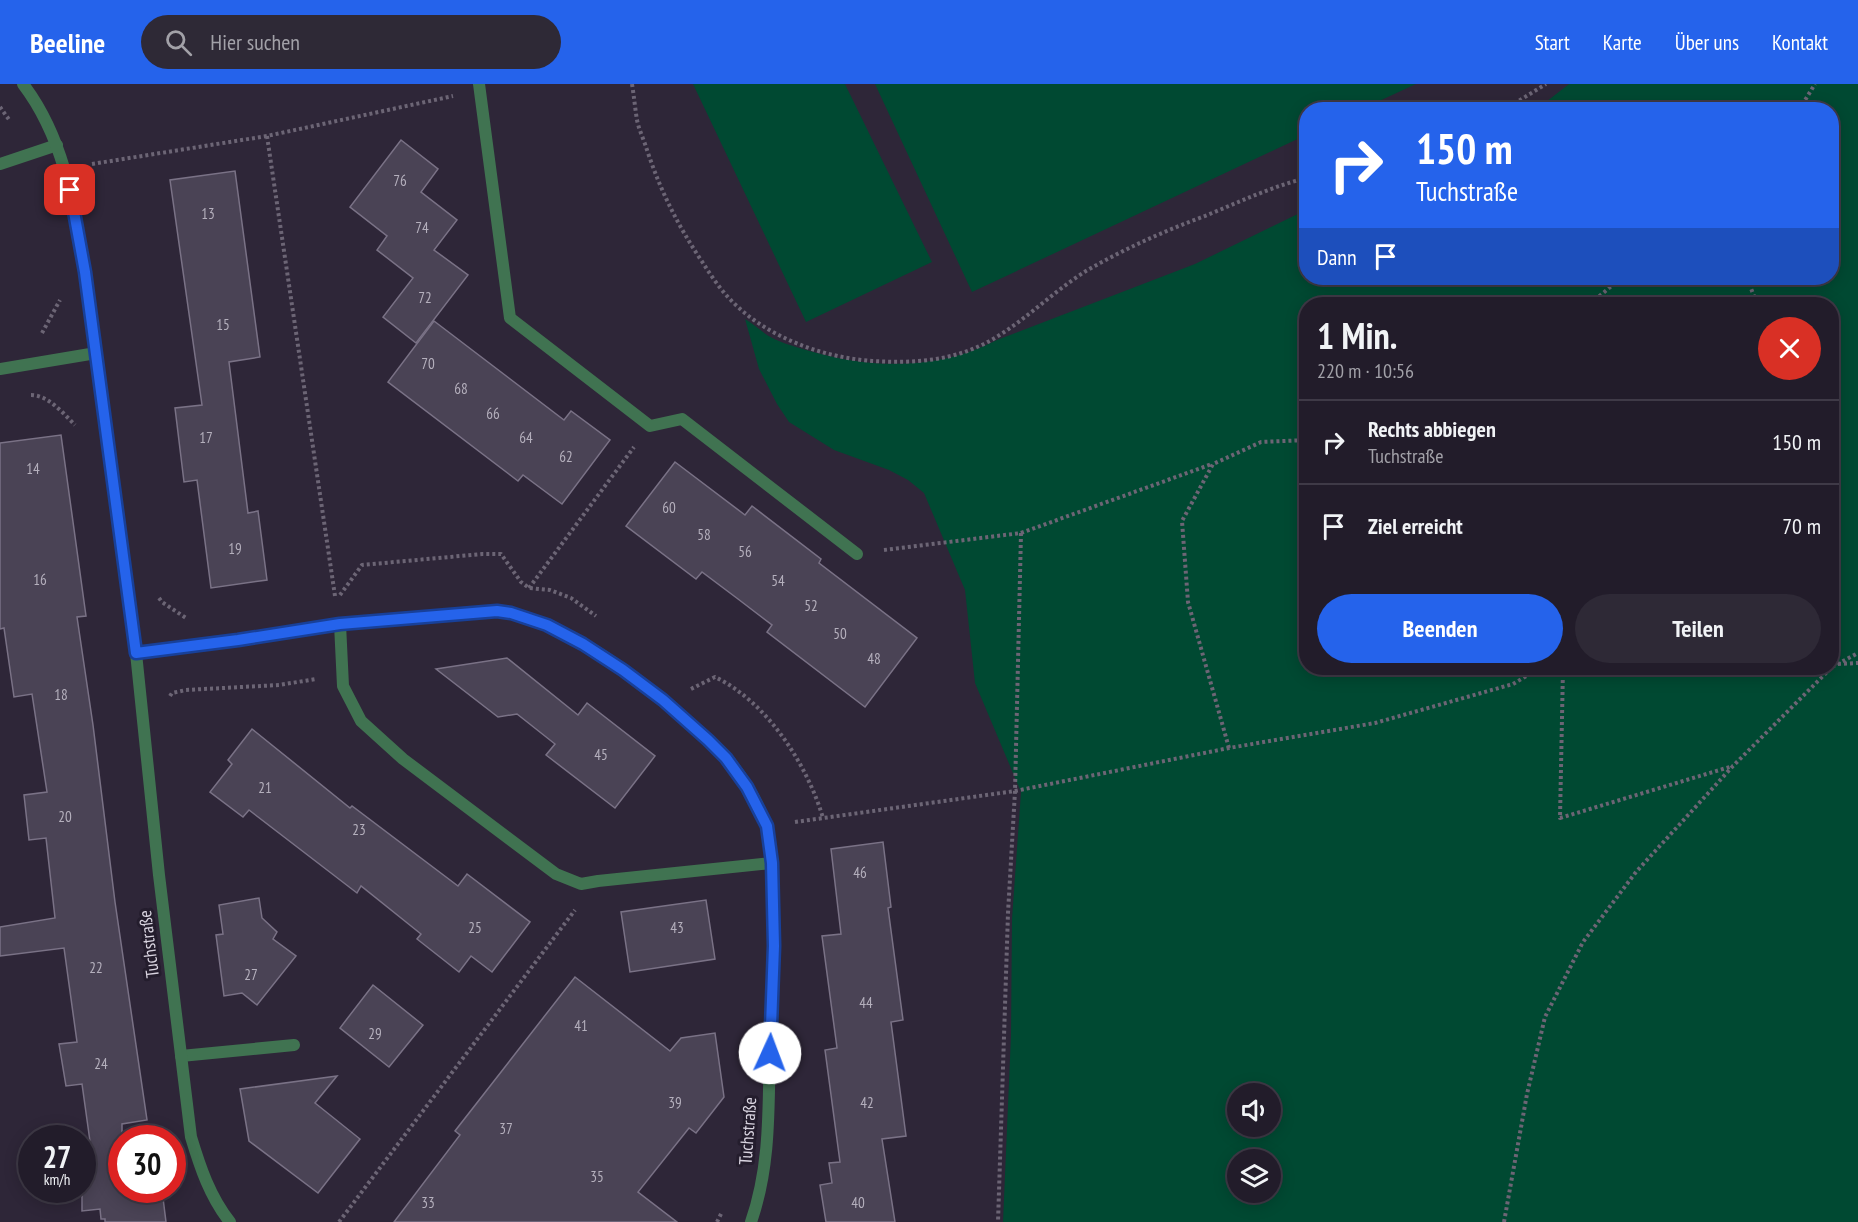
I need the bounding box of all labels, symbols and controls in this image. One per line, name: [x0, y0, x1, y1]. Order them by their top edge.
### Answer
search box: [141, 15, 561, 69]
text: Beeline: [30, 24, 105, 61]
icon: search: [162, 26, 195, 59]
text: Hier suchen: [210, 28, 300, 56]
text: Start: [1535, 29, 1570, 56]
text: Karte: [1603, 29, 1642, 56]
text: Über uns: [1675, 29, 1739, 56]
text: Kontakt: [1772, 29, 1828, 56]
text: 150 m: [1416, 121, 1513, 176]
icon: right: [1317, 126, 1395, 204]
pin: [44, 164, 95, 215]
house number: 76: [393, 171, 407, 190]
icon: arrive: [53, 173, 86, 206]
text: Tuchstraße: [1416, 174, 1518, 208]
house number: 13: [201, 204, 215, 223]
house number: 74: [415, 218, 429, 237]
icon: arrive: [1369, 240, 1402, 273]
text: Dann: [1317, 243, 1357, 271]
house number: 72: [418, 288, 432, 307]
text: 1 Min.: [1317, 312, 1397, 359]
house number: 15: [216, 315, 230, 334]
button: close: [1758, 317, 1821, 380]
house number: 70: [421, 354, 435, 373]
text: 220 m · 10:56: [1317, 358, 1414, 384]
house number: 68: [454, 379, 468, 398]
house number: 66: [486, 404, 500, 423]
text: Rechts abbiegen: [1368, 415, 1496, 443]
icon: right: [1317, 426, 1350, 459]
house number: 17: [199, 428, 213, 447]
house number: 64: [519, 428, 533, 447]
text: 150 m: [1772, 428, 1821, 456]
text: Tuchstraße: [1368, 443, 1444, 469]
house number: 62: [559, 447, 573, 466]
house number: 14: [26, 459, 40, 478]
house number: 60: [662, 498, 676, 517]
icon: arrive: [1317, 510, 1350, 543]
text: Ziel erreicht: [1368, 512, 1463, 540]
text: 70 m: [1782, 512, 1821, 540]
house number: 58: [697, 525, 711, 544]
house number: 19: [228, 539, 242, 558]
house number: 56: [738, 542, 752, 561]
house number: 16: [33, 570, 47, 589]
house number: 54: [771, 571, 785, 590]
button: Beenden: [1317, 594, 1563, 663]
button: Teilen: [1575, 594, 1821, 663]
house number: 52: [804, 596, 818, 615]
house number: 50: [833, 624, 847, 643]
house number: 48: [867, 649, 881, 668]
house number: 18: [54, 685, 68, 704]
house number: 45: [594, 745, 608, 764]
house number: 21: [258, 778, 272, 797]
house number: 20: [58, 807, 72, 826]
house number: 23: [352, 820, 366, 839]
house number: 46: [853, 863, 867, 882]
street label: Tuchstraße: [133, 909, 164, 979]
house number: 25: [468, 918, 482, 937]
house number: 43: [670, 918, 684, 937]
house number: 22: [89, 958, 103, 977]
house number: 27: [244, 965, 258, 984]
house number: 44: [859, 993, 873, 1012]
house number: 41: [574, 1016, 588, 1035]
position arrow: [738, 1021, 802, 1085]
house number: 29: [368, 1024, 382, 1043]
house number: 24: [94, 1054, 108, 1073]
map controls: [1227, 1083, 1281, 1203]
button: sound: [1227, 1083, 1281, 1137]
house number: 39: [668, 1093, 682, 1112]
house number: 42: [860, 1093, 874, 1112]
street label: Tuchstraße: [734, 1096, 761, 1166]
house number: 37: [499, 1119, 513, 1138]
speed limit sign: 30: [108, 1125, 186, 1203]
text: 27: [43, 1137, 71, 1176]
button: layers: [1227, 1149, 1281, 1203]
house number: 35: [590, 1167, 604, 1186]
text: km/h: [44, 1170, 70, 1189]
house number: 33: [421, 1193, 435, 1212]
house number: 40: [851, 1193, 865, 1212]

